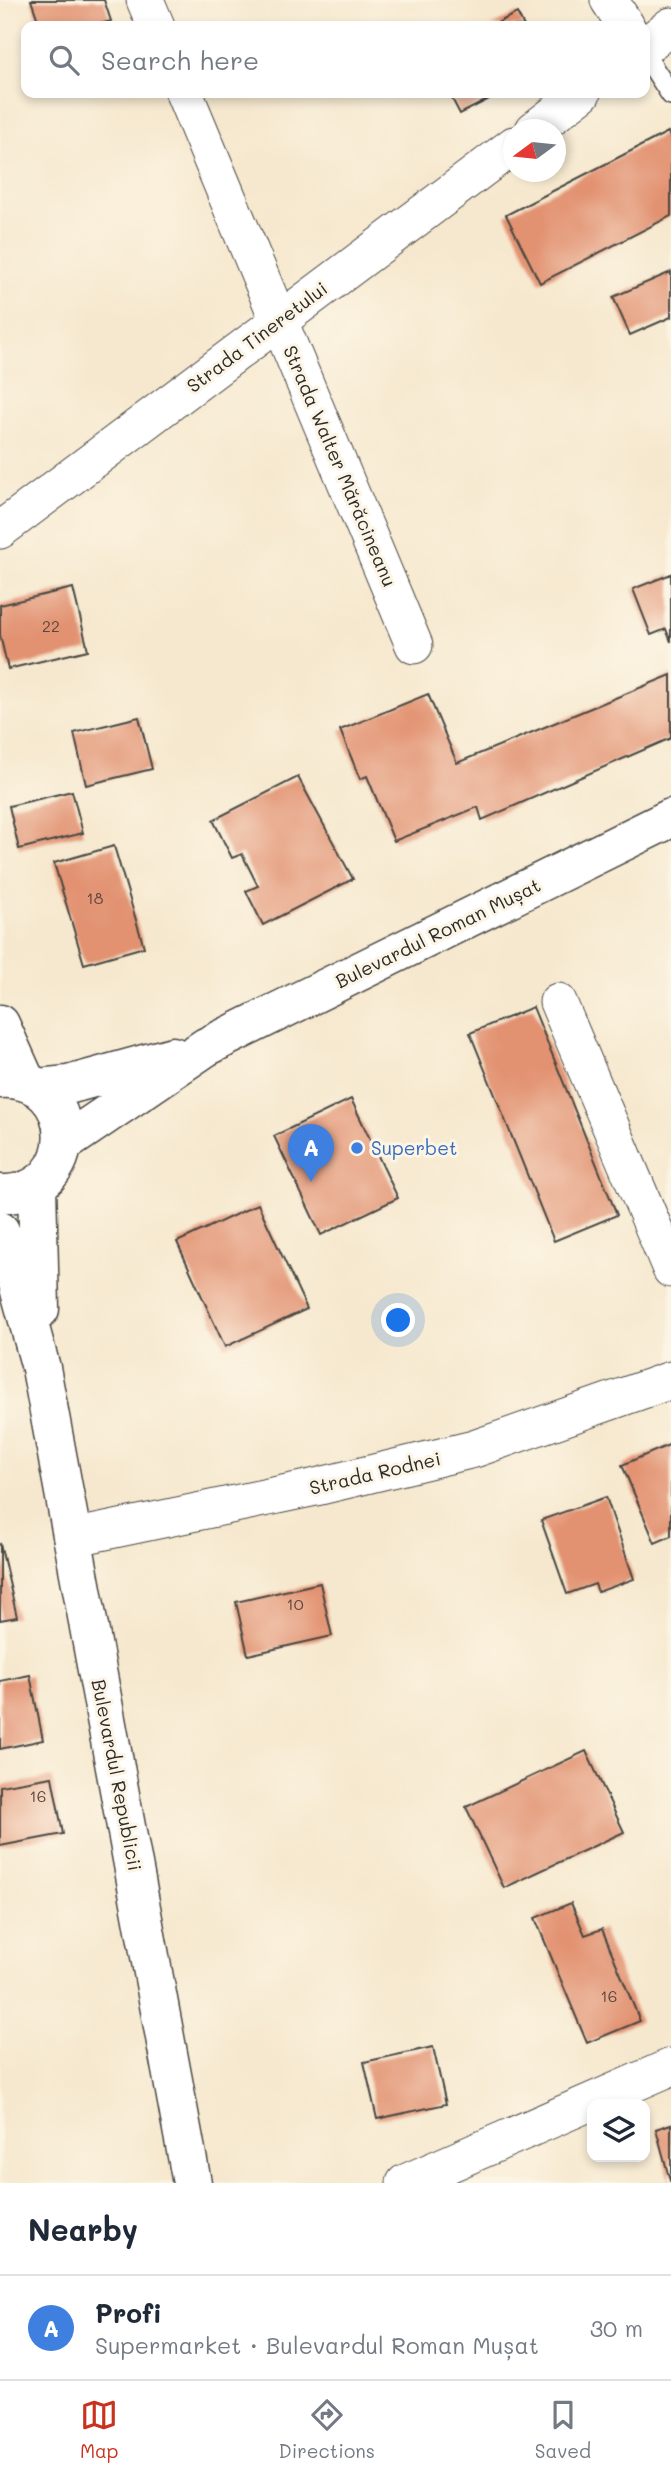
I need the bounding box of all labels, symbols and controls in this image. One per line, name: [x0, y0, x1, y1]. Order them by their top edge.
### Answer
search box: [21, 21, 650, 98]
icon: search: [45, 41, 83, 79]
text: Search here: [101, 43, 259, 77]
north arrow: [503, 119, 566, 182]
street label: Strada Tineretului: [181, 275, 332, 398]
street label: Strada Walter Mărăcineanu: [278, 341, 403, 590]
house number: 22: [42, 615, 60, 636]
street label: Bulevardul Roman Mușat: [331, 872, 545, 994]
house number: 18: [87, 887, 104, 908]
pin: A: [288, 1124, 334, 1182]
place label: Superbet: [371, 1135, 457, 1160]
marker: Superbet: [349, 1140, 365, 1156]
your location: [381, 1303, 415, 1337]
street label: Strada Rodnei: [307, 1445, 443, 1500]
house number: 10: [286, 1593, 304, 1614]
street label: Bulevardul Republicii: [87, 1677, 148, 1873]
house number: 16: [30, 1785, 46, 1806]
house number: 16: [601, 1985, 617, 2006]
map controls: [587, 2099, 650, 2162]
button: layers: [587, 2099, 650, 2162]
text: Nearby: [28, 2209, 138, 2249]
text: Profi: [95, 2296, 162, 2330]
text: A: [43, 2313, 59, 2343]
text: 30 m: [590, 2313, 643, 2343]
text: Supermarket · Bulevardul Roman Mușat: [95, 2330, 539, 2360]
tab: Map: [80, 2396, 119, 2463]
tab: Directions: [278, 2396, 375, 2463]
tab: Saved: [535, 2396, 591, 2463]

